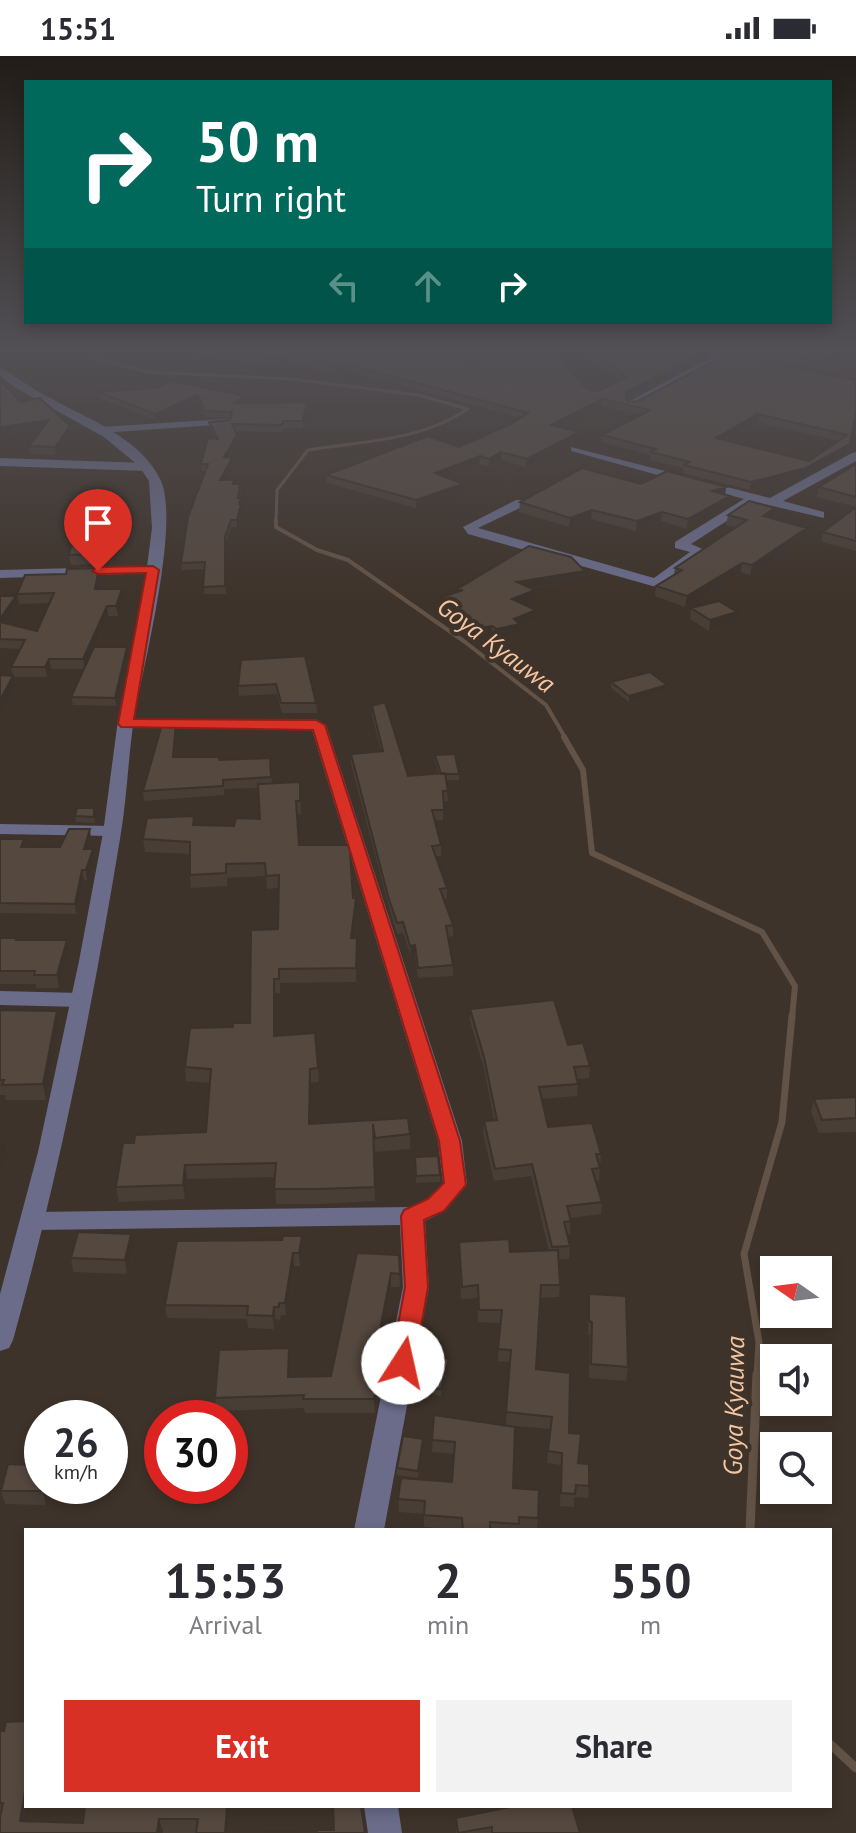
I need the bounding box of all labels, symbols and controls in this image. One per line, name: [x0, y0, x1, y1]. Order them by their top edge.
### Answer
text: 15:51: [40, 9, 116, 48]
text: 50 m: [196, 105, 319, 177]
icon: right: [64, 112, 168, 216]
text: Turn right: [196, 175, 346, 222]
icon: left: [322, 264, 366, 308]
icon: ahead: [406, 264, 450, 308]
icon: right: [490, 264, 534, 308]
pin: [64, 489, 132, 571]
icon: arrive: [76, 501, 120, 545]
water label: Goya Kyauwa: [431, 589, 562, 700]
north arrow: [760, 1256, 832, 1328]
map controls: [760, 1256, 832, 1504]
position arrow: [361, 1321, 445, 1405]
water label: Goya Kyauwa: [716, 1336, 751, 1476]
button: sound: [760, 1344, 832, 1416]
speed limit sign: 30: [144, 1400, 248, 1504]
text: 26: [53, 1416, 99, 1468]
button: search: [760, 1432, 832, 1504]
text: km/h: [54, 1459, 98, 1485]
text: 15:53: [165, 1549, 286, 1611]
text: 2: [434, 1549, 462, 1611]
text: 550: [610, 1549, 691, 1611]
text: Arrival: [189, 1608, 262, 1641]
text: min: [427, 1608, 469, 1641]
text: m: [640, 1608, 661, 1641]
button: Exit: [64, 1700, 420, 1792]
button: Share: [436, 1700, 792, 1792]

